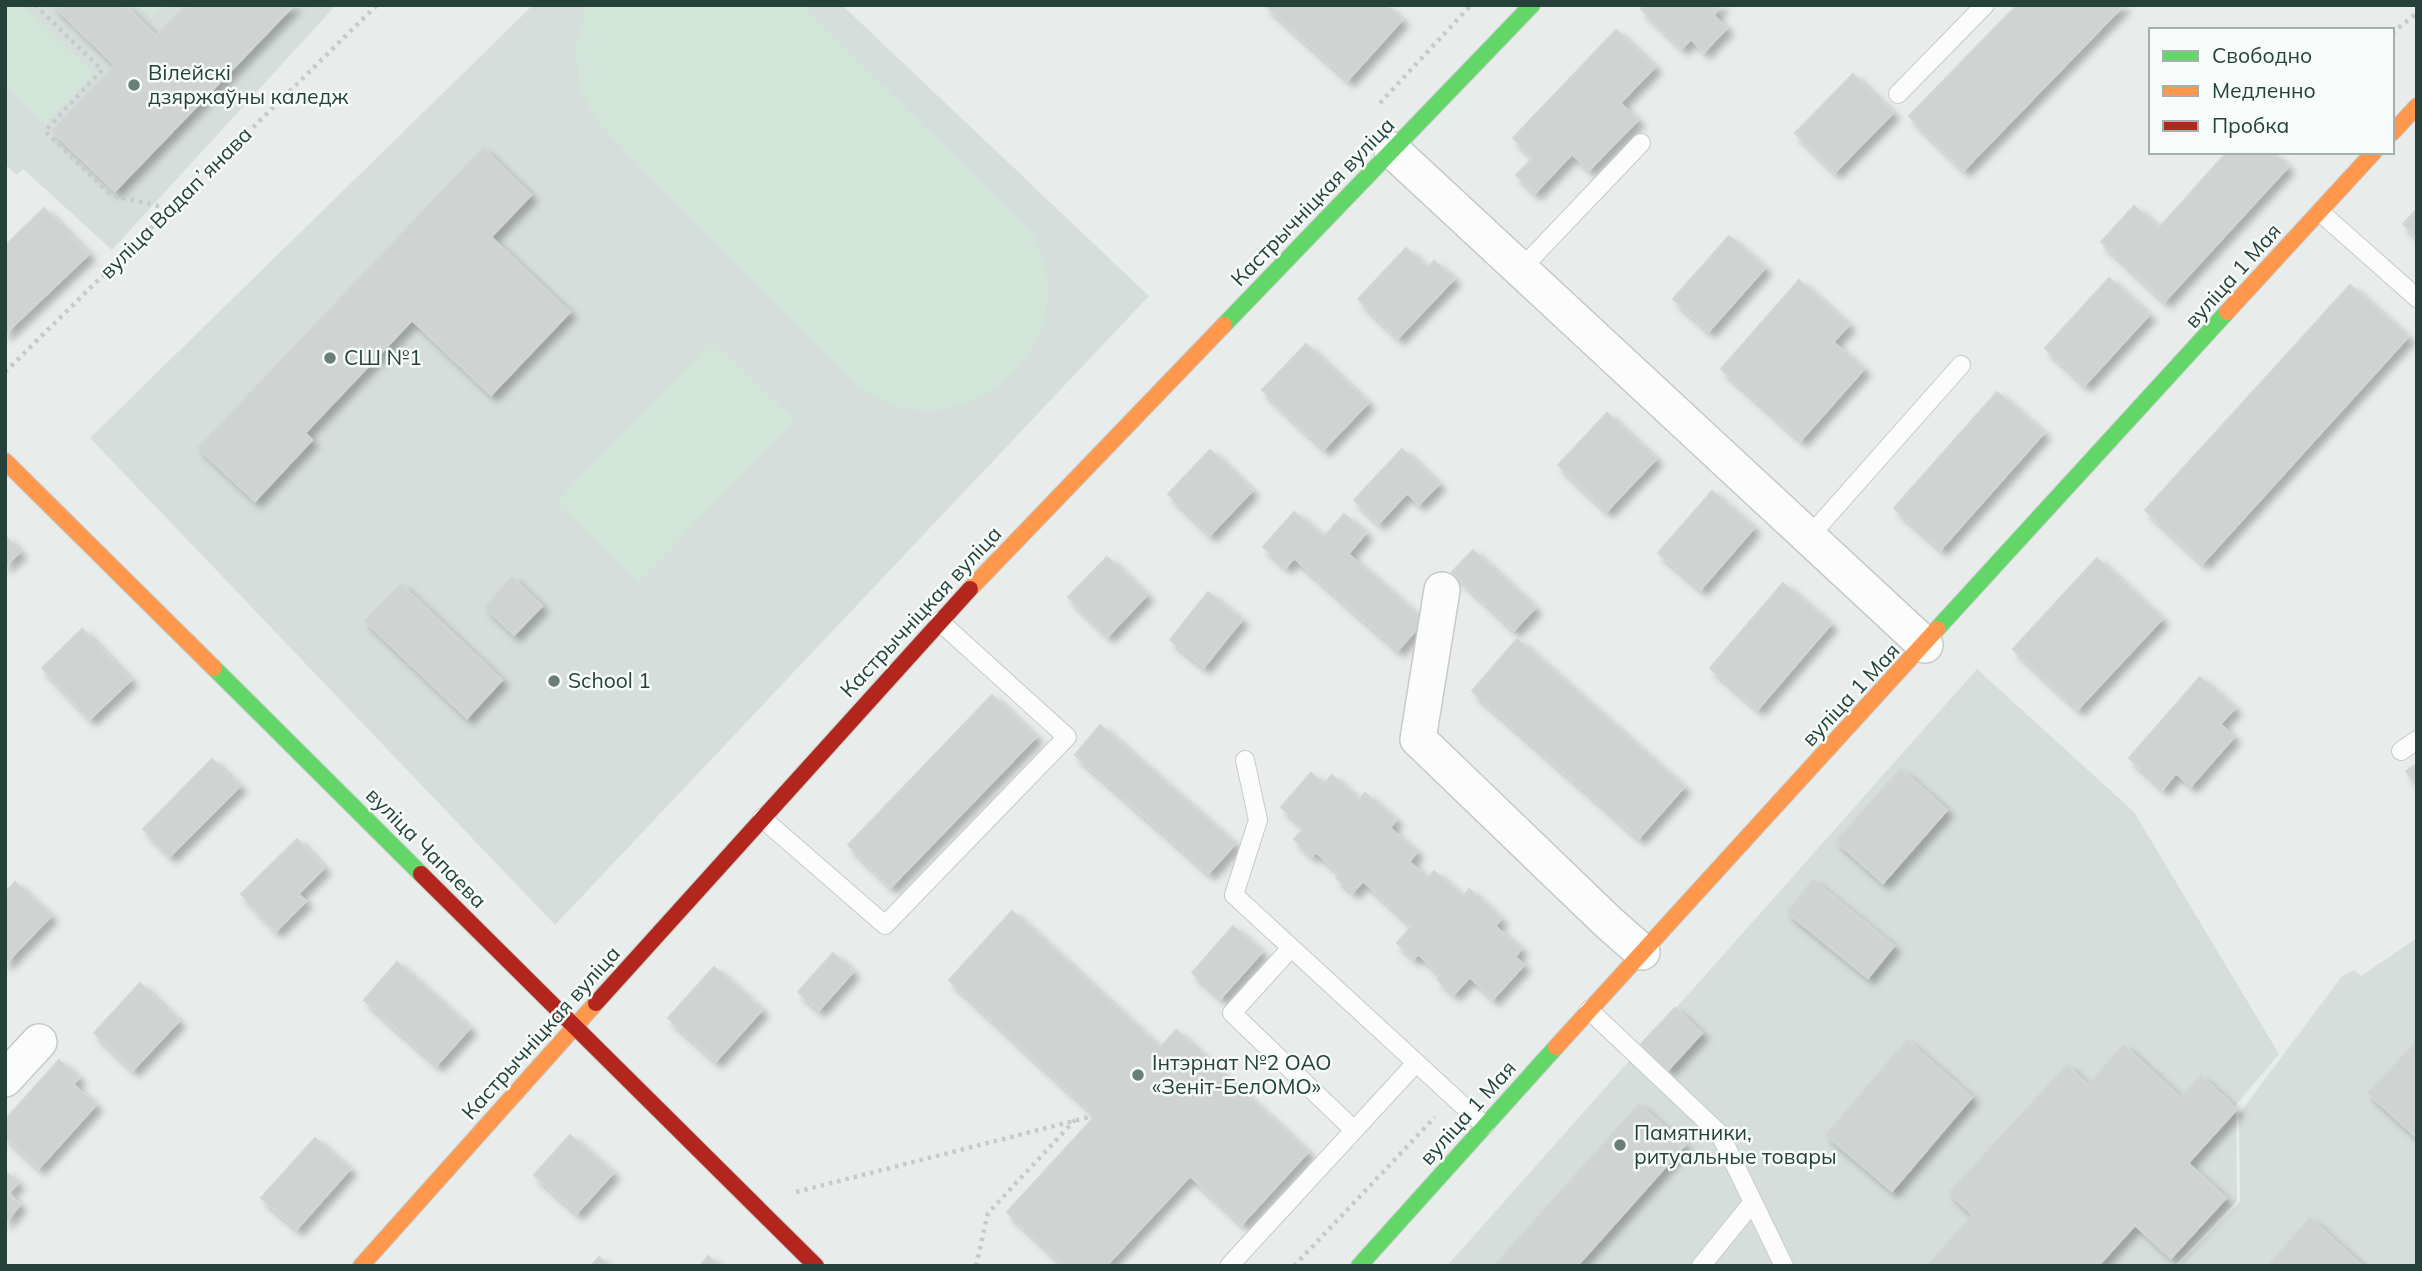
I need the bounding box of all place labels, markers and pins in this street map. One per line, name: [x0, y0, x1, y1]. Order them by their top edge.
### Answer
place label: Вілейскі дзяржаўны каледж: [148, 59, 348, 109]
marker: Вілейскі дзяржаўны каледж: [126, 77, 142, 93]
place label: СШ №1: [344, 344, 422, 370]
marker: СШ №1: [322, 350, 338, 366]
place label: School 1: [568, 667, 651, 693]
marker: School 1: [546, 673, 562, 689]
place label: Інтэрнат №2 ОАО «Зеніт-БелОМО»: [1152, 1049, 1332, 1099]
marker: Інтэрнат №2 ОАО «Зеніт-БелОМО»: [1130, 1067, 1146, 1083]
place label: Памятники, ритуальные товары: [1634, 1119, 1837, 1169]
marker: Памятники, ритуальные товары: [1612, 1137, 1628, 1153]

